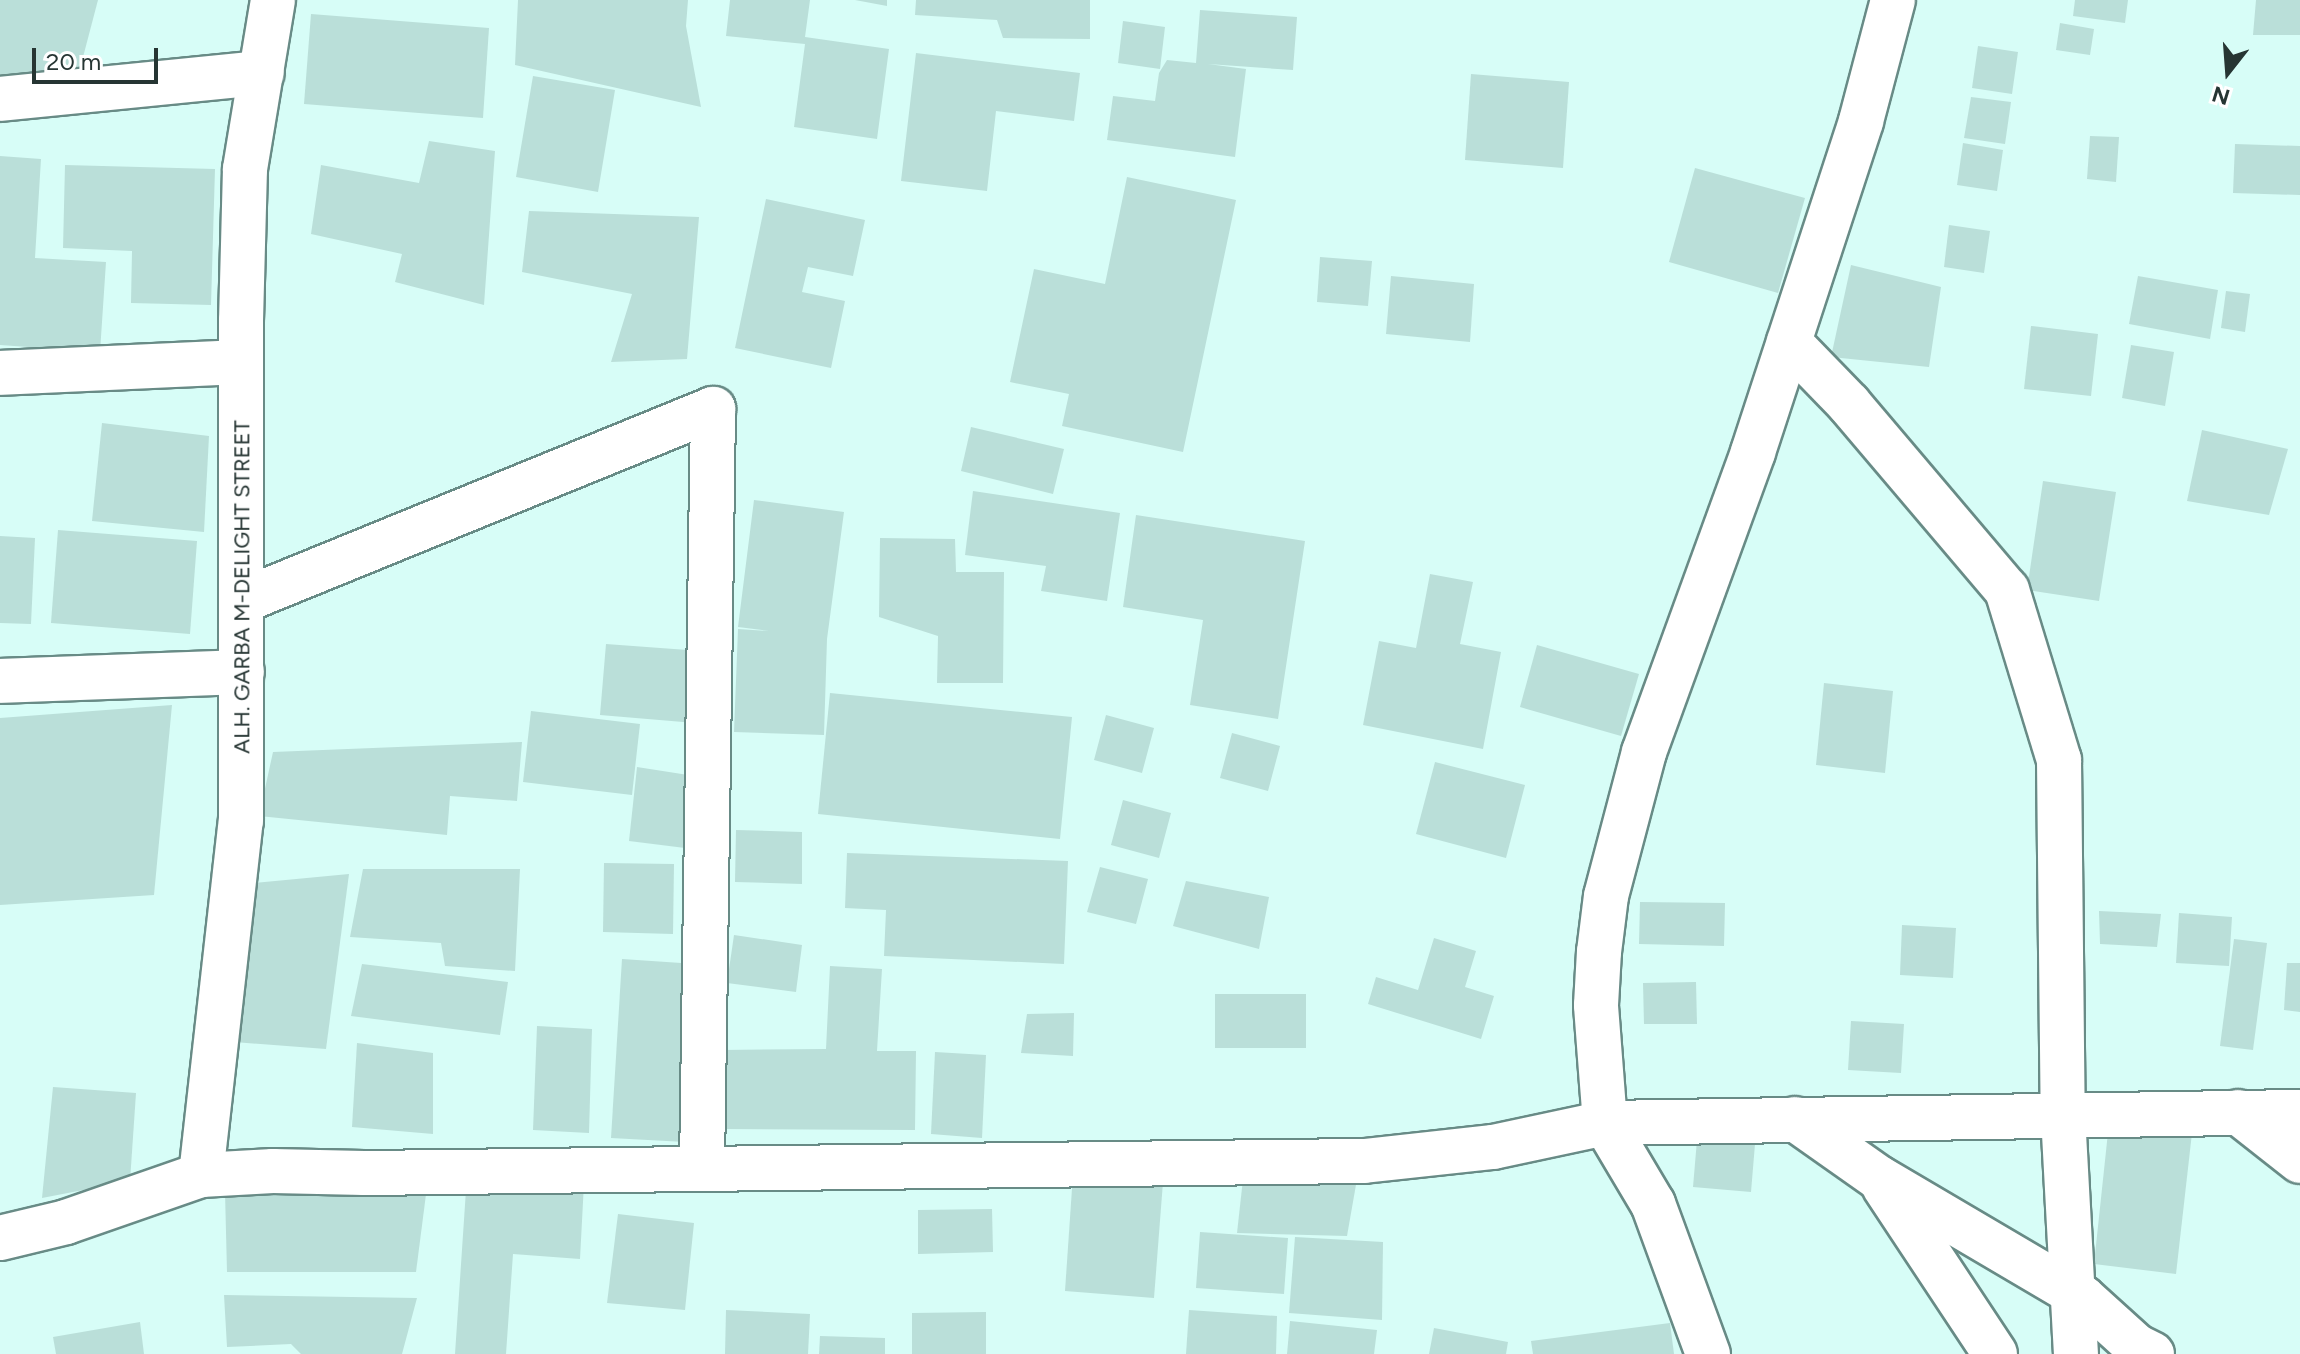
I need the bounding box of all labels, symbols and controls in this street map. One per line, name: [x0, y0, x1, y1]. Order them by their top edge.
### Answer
scale bar: [36, 32, 162, 82]
north arrow: [2188, 32, 2268, 112]
text: 20 m: [46, 47, 101, 76]
text: N: [2209, 80, 2233, 111]
street label: ALH. GARBA M-DELIGHT STREET: [229, 420, 255, 754]

